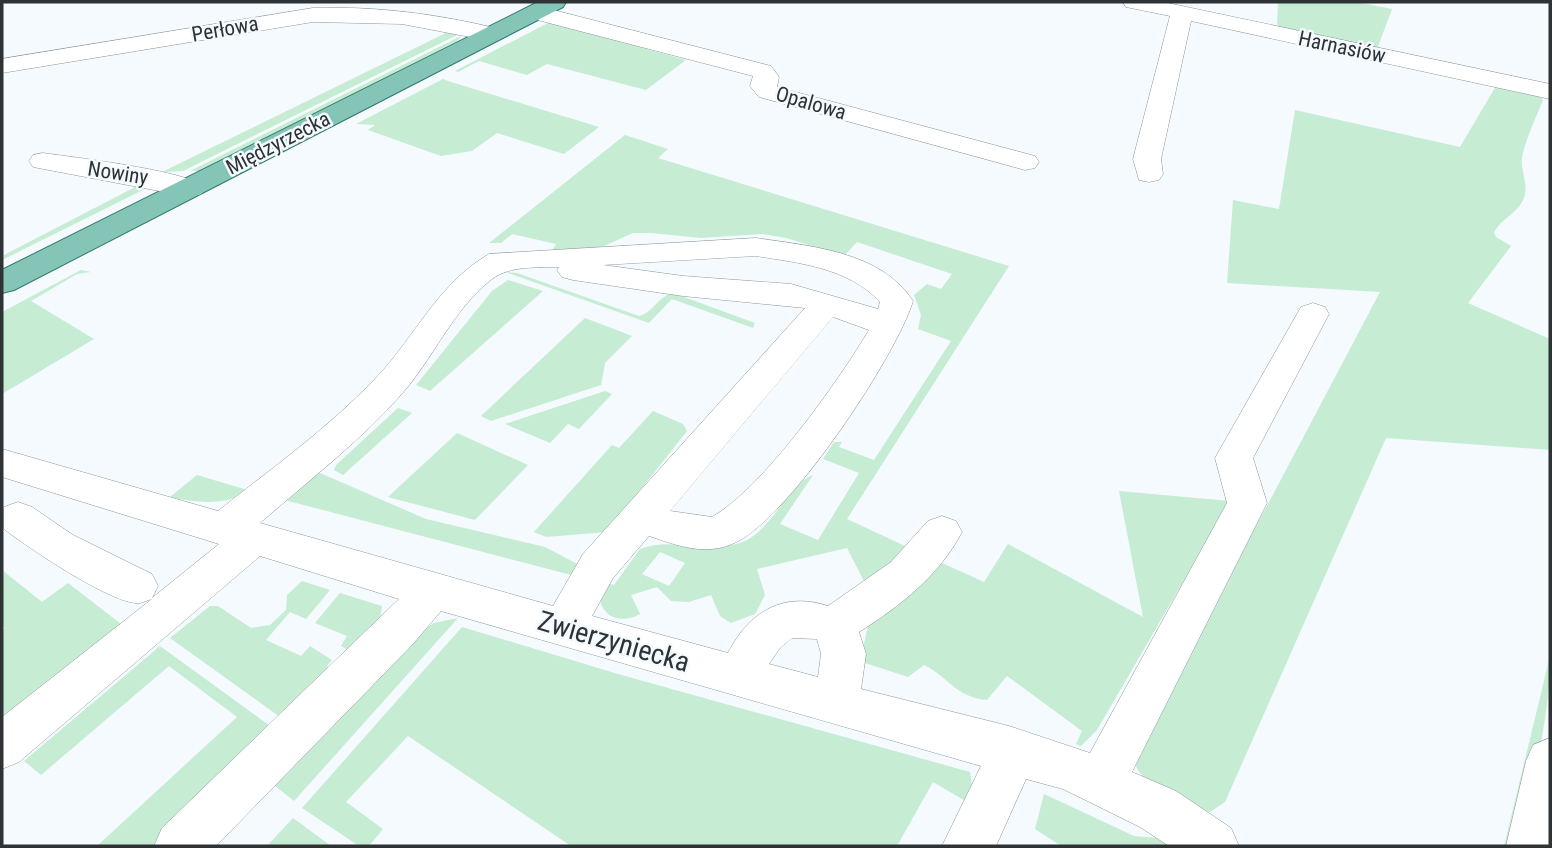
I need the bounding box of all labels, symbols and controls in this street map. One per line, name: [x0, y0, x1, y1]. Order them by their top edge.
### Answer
street label: Perłowa: [190, 11, 260, 47]
street label: Harnasiów: [1296, 26, 1388, 68]
street label: Opalowa: [773, 82, 849, 124]
street label: Międzyrzecka: [222, 107, 334, 179]
street label: Nowiny: [86, 156, 150, 190]
street label: Zwierzyniecka: [534, 604, 694, 679]

